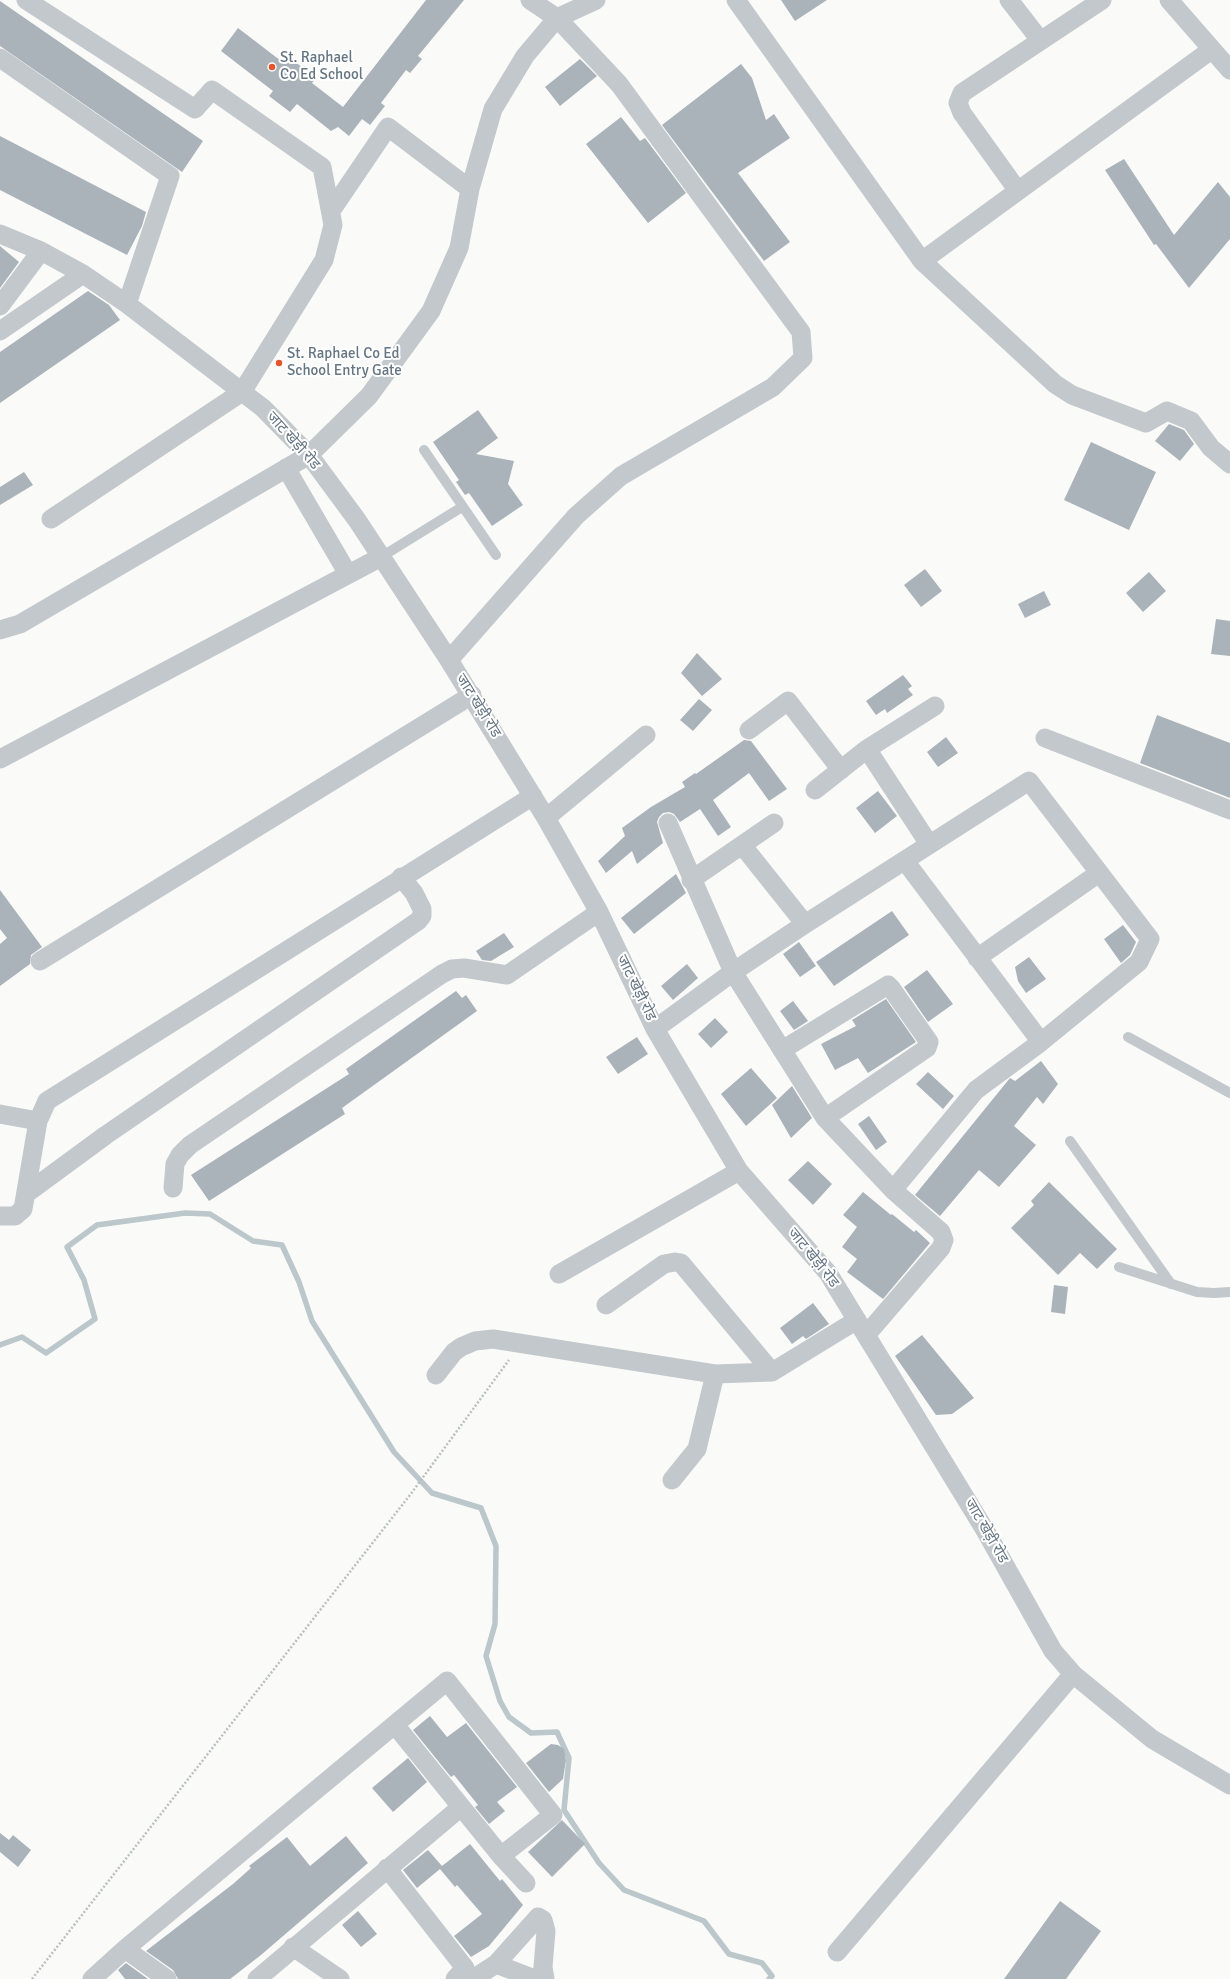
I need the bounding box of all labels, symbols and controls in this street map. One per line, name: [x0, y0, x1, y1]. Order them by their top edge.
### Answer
place label: St. Raphael Co Ed School: [280, 49, 363, 84]
marker: St. Raphael Co Ed School: [267, 62, 277, 72]
place label: St. Raphael Co Ed School Entry Gate: [287, 345, 402, 380]
marker: St. Raphael Co Ed School Entry Gate: [274, 358, 284, 368]
street label: जाट खेड़ी रोड: [262, 408, 324, 474]
street label: जाट खेड़ी रोड: [451, 671, 505, 741]
street label: जाट खेड़ी रोड: [612, 952, 660, 1024]
street label: जाट खेड़ी रोड: [784, 1225, 842, 1291]
street label: जाट खेड़ी रोड: [960, 1496, 1012, 1566]

